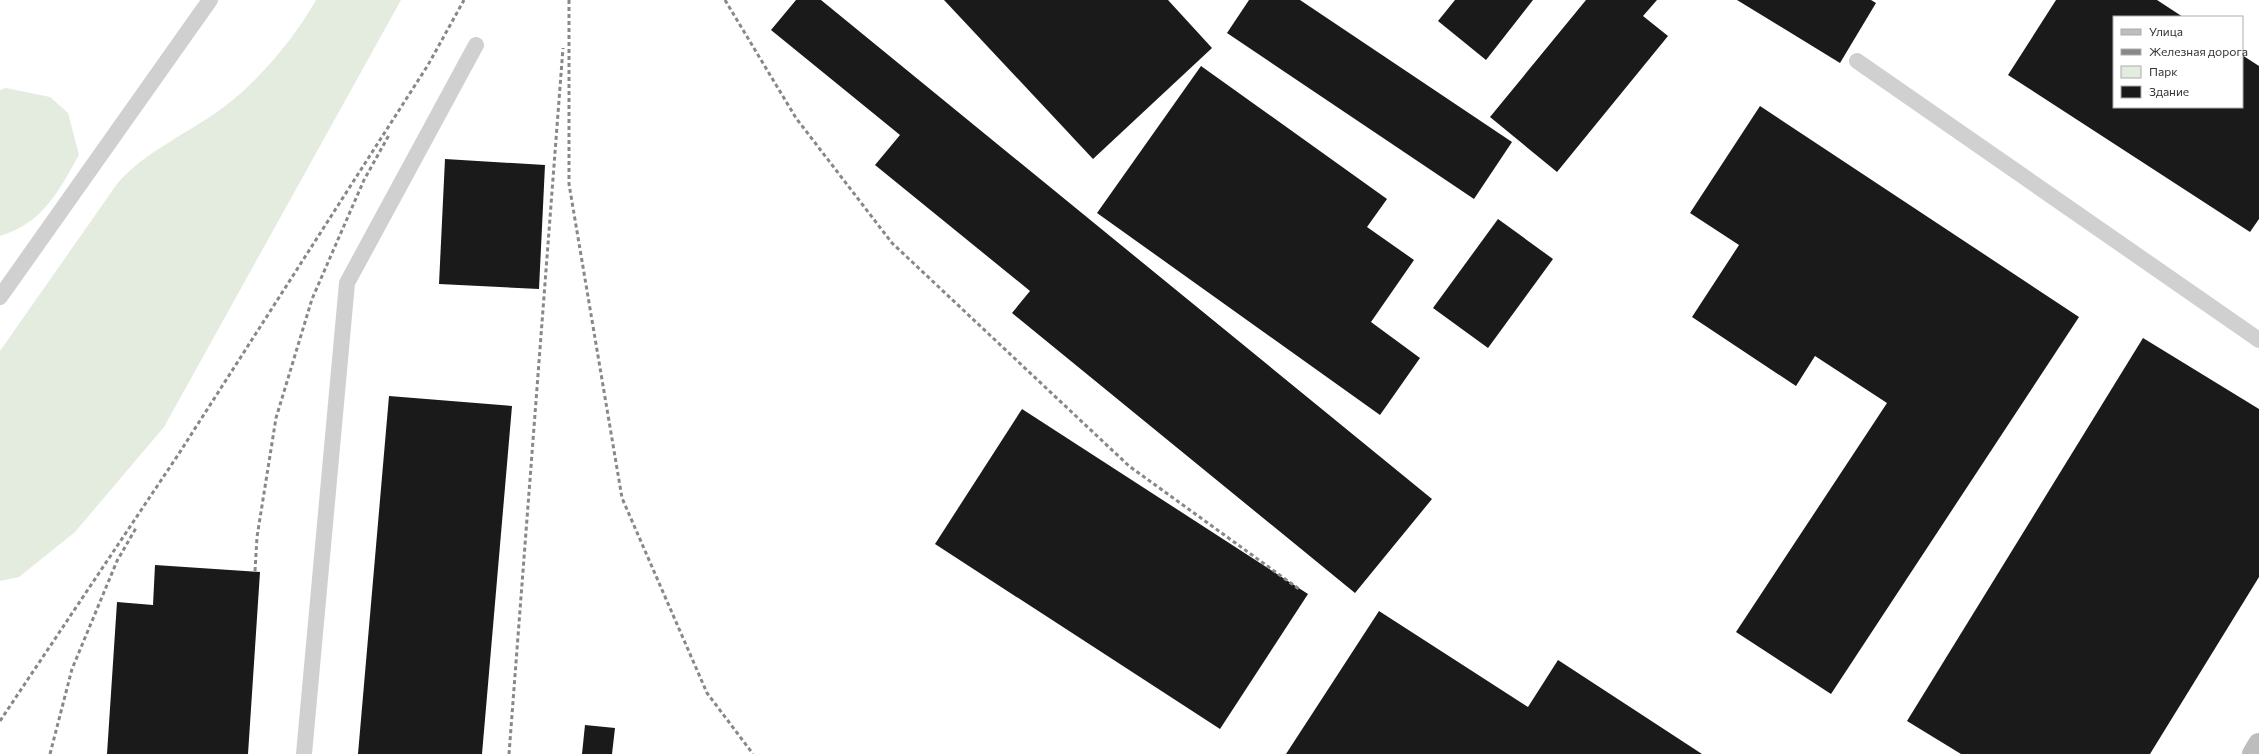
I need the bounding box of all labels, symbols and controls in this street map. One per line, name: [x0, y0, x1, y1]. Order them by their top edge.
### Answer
legend: [2113, 16, 2243, 108]
text: Улица: [2149, 24, 2183, 38]
text: Железная дорога: [2149, 44, 2248, 58]
text: Парк: [2149, 64, 2178, 78]
text: Здание: [2149, 84, 2189, 98]

